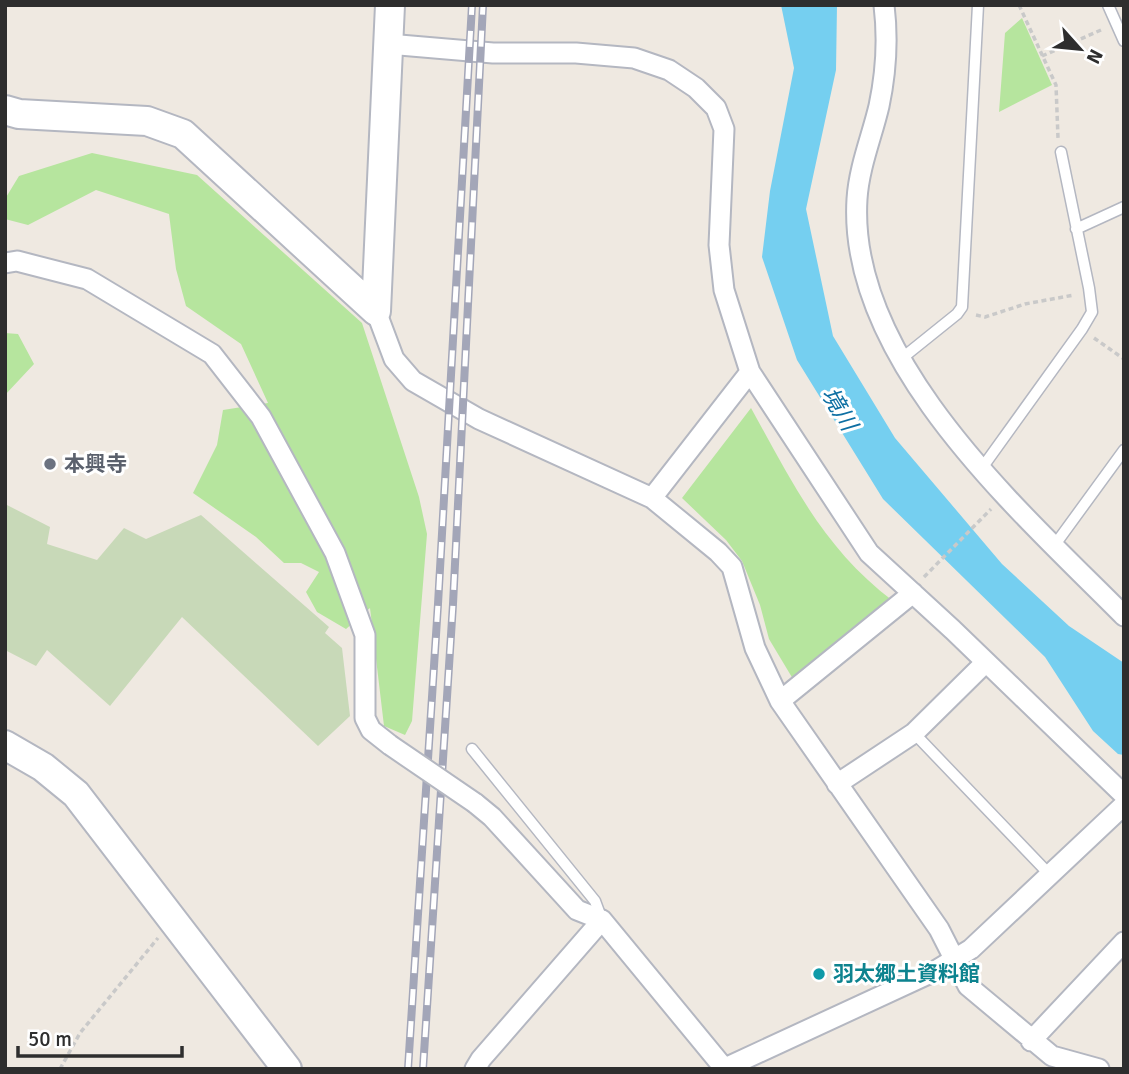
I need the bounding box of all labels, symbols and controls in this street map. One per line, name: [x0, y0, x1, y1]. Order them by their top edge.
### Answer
north arrow: [1045, 14, 1115, 84]
text: N: [1081, 45, 1108, 68]
water label: 境川: [815, 382, 865, 439]
place label: 本興寺: [64, 451, 127, 477]
marker: 本興寺: [42, 456, 58, 472]
place label: 羽太郷土資料館: [833, 961, 980, 987]
marker: 羽太郷土資料館: [811, 966, 827, 982]
scale bar: [18, 1014, 182, 1058]
text: 50 m: [28, 1026, 72, 1052]

